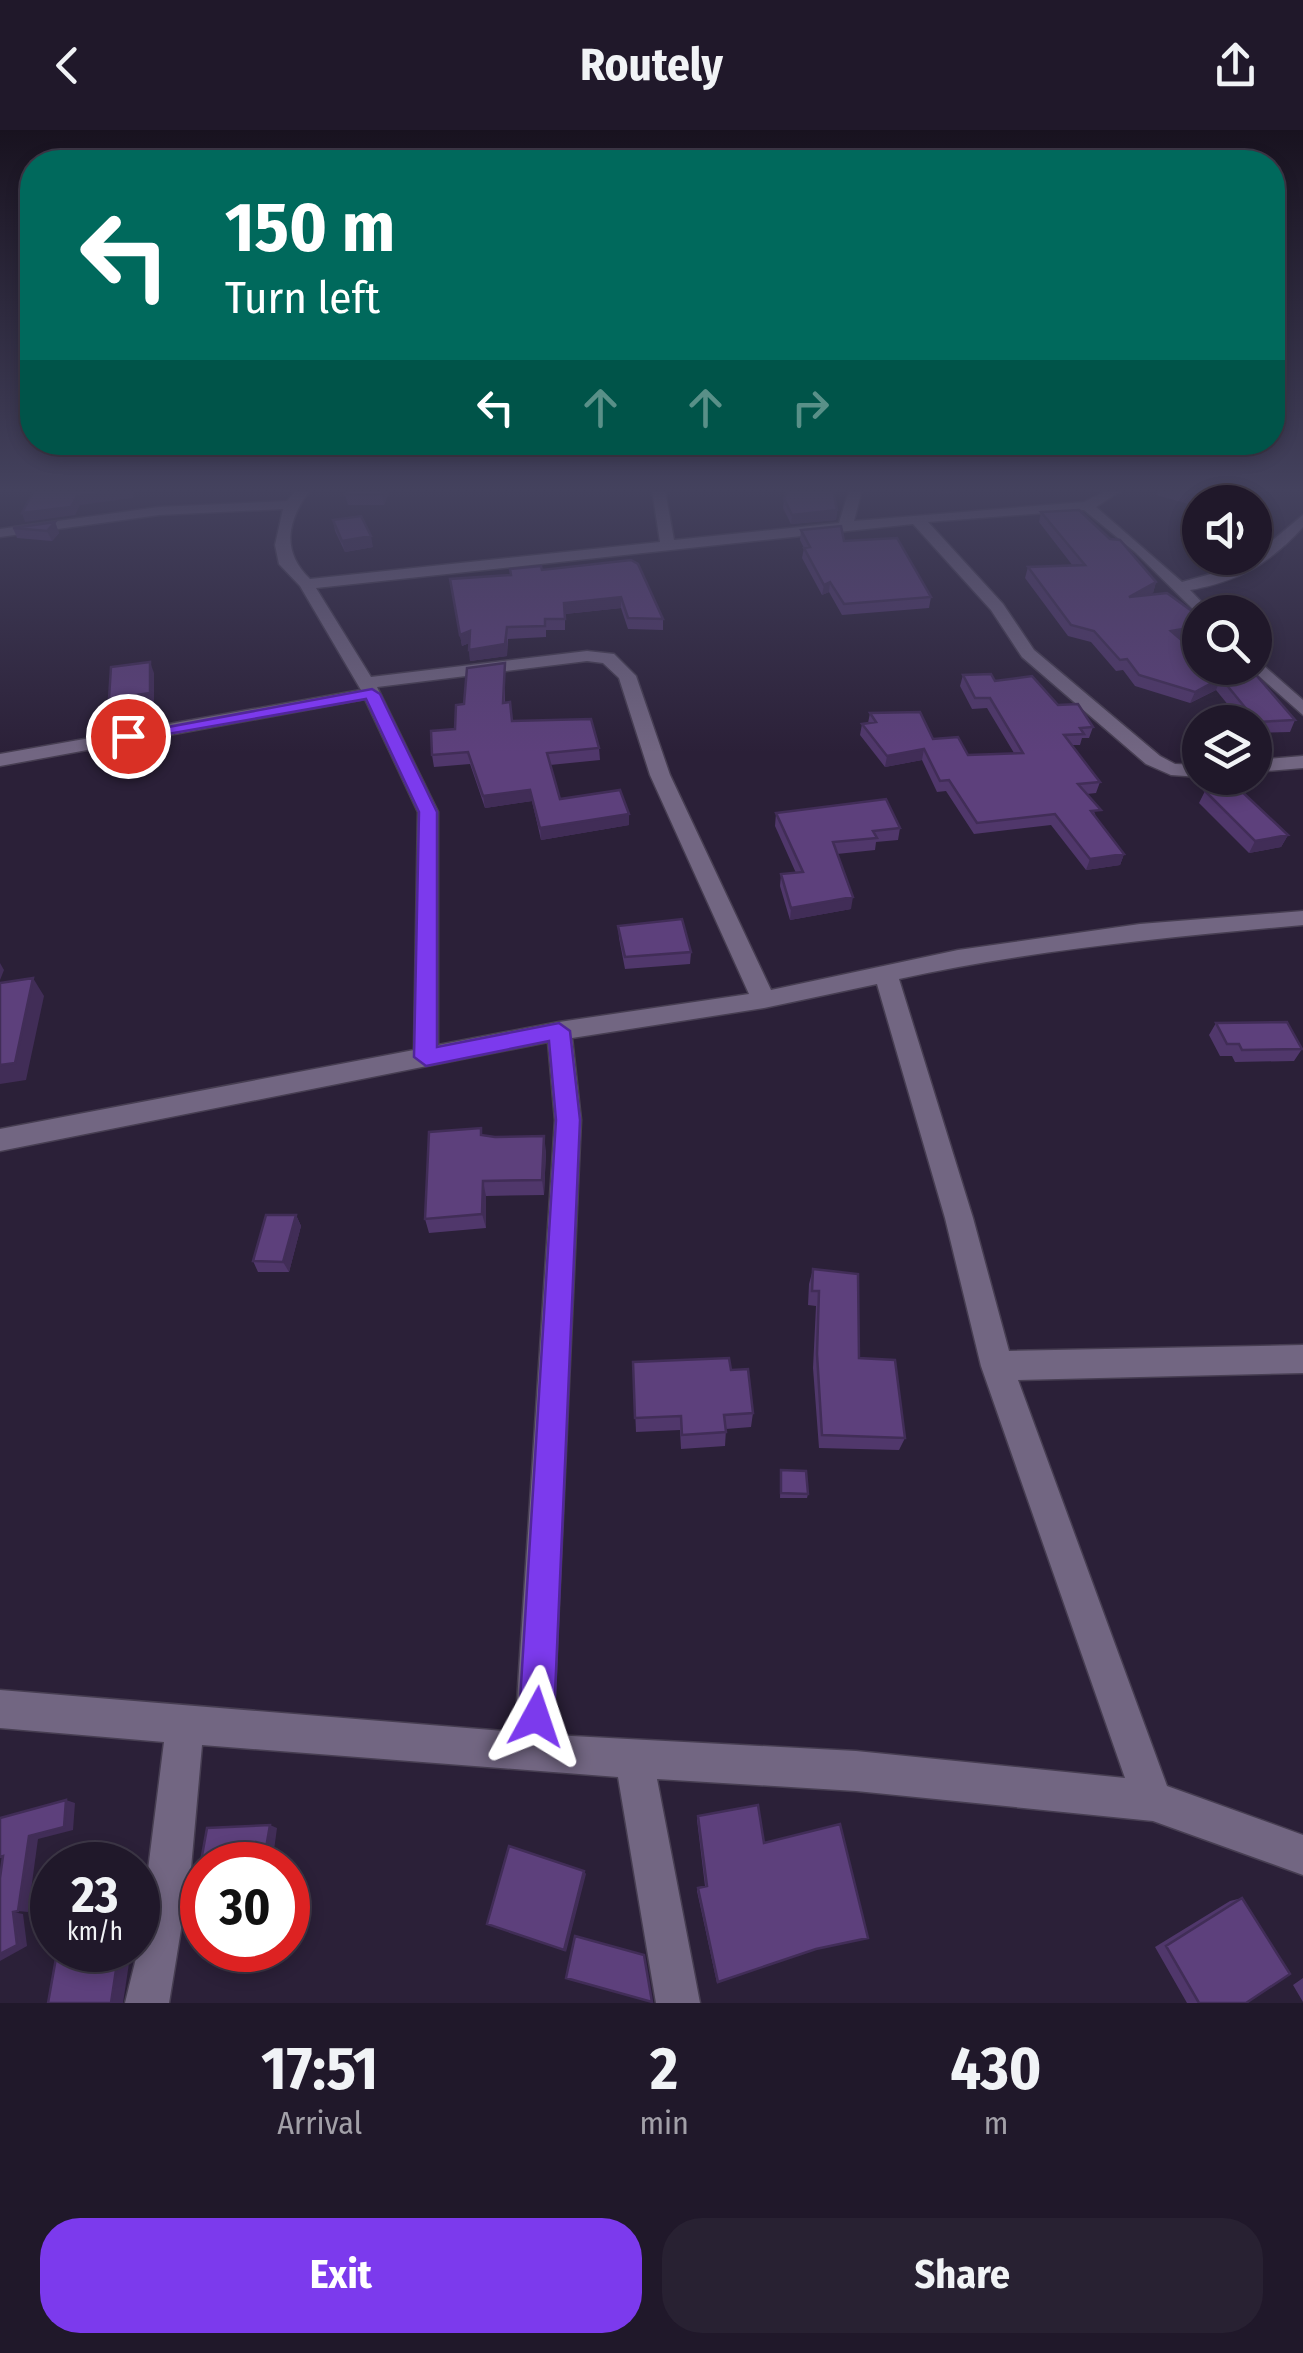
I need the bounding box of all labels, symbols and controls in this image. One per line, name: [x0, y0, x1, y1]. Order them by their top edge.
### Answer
icon: back: [40, 38, 95, 93]
text: Routely: [580, 38, 723, 92]
icon: share: [1208, 38, 1263, 93]
text: 150 m: [225, 186, 395, 270]
icon: left: [60, 190, 190, 320]
text: Turn left: [225, 271, 380, 325]
icon: left: [468, 380, 523, 435]
icon: ahead: [573, 380, 628, 435]
icon: ahead: [678, 380, 733, 435]
icon: right: [783, 380, 838, 435]
map controls: [1182, 485, 1272, 795]
button: sound: [1182, 485, 1272, 575]
button: search: [1182, 595, 1272, 685]
pin: [86, 694, 171, 779]
button: layers: [1182, 705, 1272, 795]
icon: arrive: [101, 709, 156, 764]
position arrow: [484, 1665, 588, 1769]
speed limit sign: 30: [180, 1842, 310, 1972]
text: 23: [72, 1865, 118, 1925]
text: km/h: [67, 1917, 123, 1947]
text: 17:51: [261, 2033, 378, 2105]
text: 2: [650, 2033, 678, 2105]
text: 430: [950, 2033, 1042, 2105]
text: Arrival: [277, 2104, 362, 2142]
text: min: [639, 2104, 689, 2142]
text: m: [984, 2104, 1008, 2142]
button: Exit: [40, 2218, 642, 2333]
button: Share: [662, 2218, 1263, 2333]

